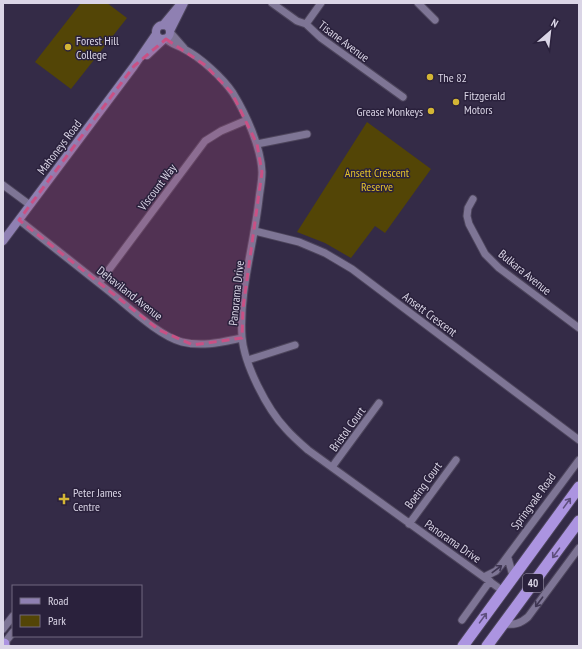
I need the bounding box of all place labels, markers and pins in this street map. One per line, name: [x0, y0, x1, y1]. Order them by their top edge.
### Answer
place label: Forest Hill College: [76, 33, 119, 62]
marker: Forest Hill College: [63, 42, 73, 52]
place label: The 82: [438, 70, 467, 85]
marker: The 82: [425, 72, 435, 82]
place label: Fitzgerald Motors: [464, 88, 505, 117]
marker: Fitzgerald Motors: [451, 97, 461, 107]
place label: Grease Monkeys: [357, 104, 423, 119]
marker: Grease Monkeys: [426, 106, 436, 116]
place label: Peter James Centre: [73, 485, 122, 514]
marker: Peter James Centre: [58, 493, 70, 505]

